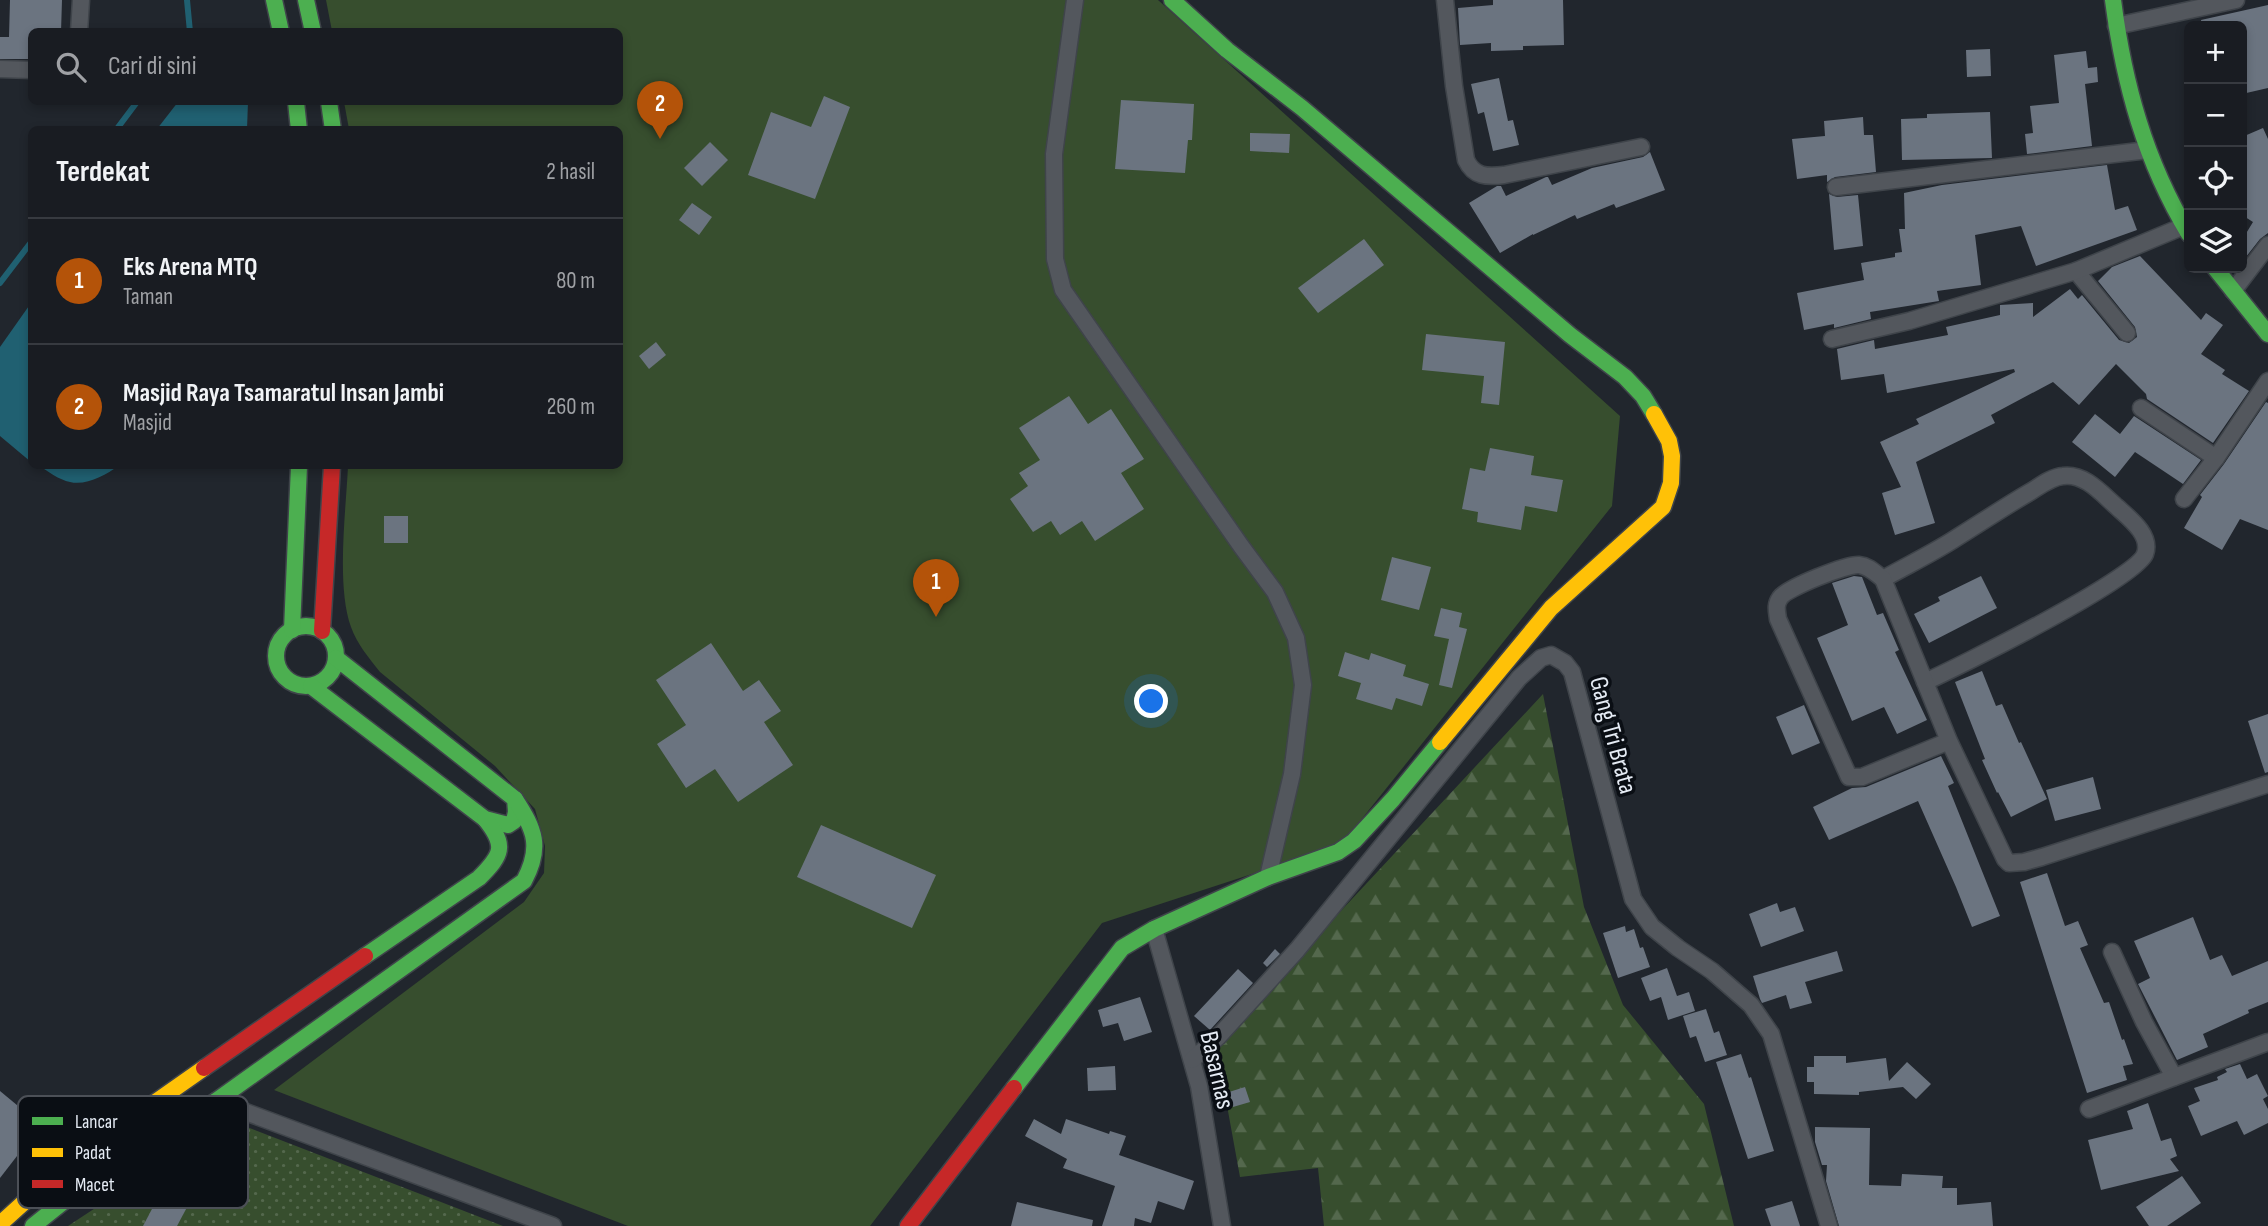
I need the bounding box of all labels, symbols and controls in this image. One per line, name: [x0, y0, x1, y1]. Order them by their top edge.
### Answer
map controls: [2184, 21, 2247, 273]
button: +: [2184, 21, 2247, 84]
search box: [28, 28, 623, 105]
icon: search: [52, 48, 90, 86]
text: Cari di sini: [108, 51, 197, 82]
pin: 2: [637, 81, 683, 139]
button: −: [2184, 84, 2247, 147]
button: locate: [2184, 147, 2247, 210]
text: Terdekat: [56, 154, 150, 190]
text: 2 hasil: [546, 158, 595, 186]
button: layers: [2184, 210, 2247, 273]
text: Eks Arena MTQ: [123, 252, 258, 283]
text: 1: [74, 267, 84, 295]
text: 80 m: [556, 267, 595, 295]
text: Taman: [123, 283, 173, 311]
text: Masjid Raya Tsamaratul Insan Jambi: [123, 378, 444, 409]
text: 2: [74, 393, 84, 421]
text: 260 m: [547, 393, 595, 421]
text: Masjid: [123, 409, 172, 437]
pin: 1: [913, 559, 959, 617]
street label: Gang Tri Brata: [1582, 673, 1643, 797]
your location: [1134, 684, 1168, 718]
street label: Basarnas: [1193, 1028, 1241, 1112]
legend: [18, 1096, 248, 1208]
text: Lancar: [75, 1111, 118, 1134]
text: Padat: [75, 1142, 111, 1165]
text: Macet: [75, 1174, 115, 1197]

